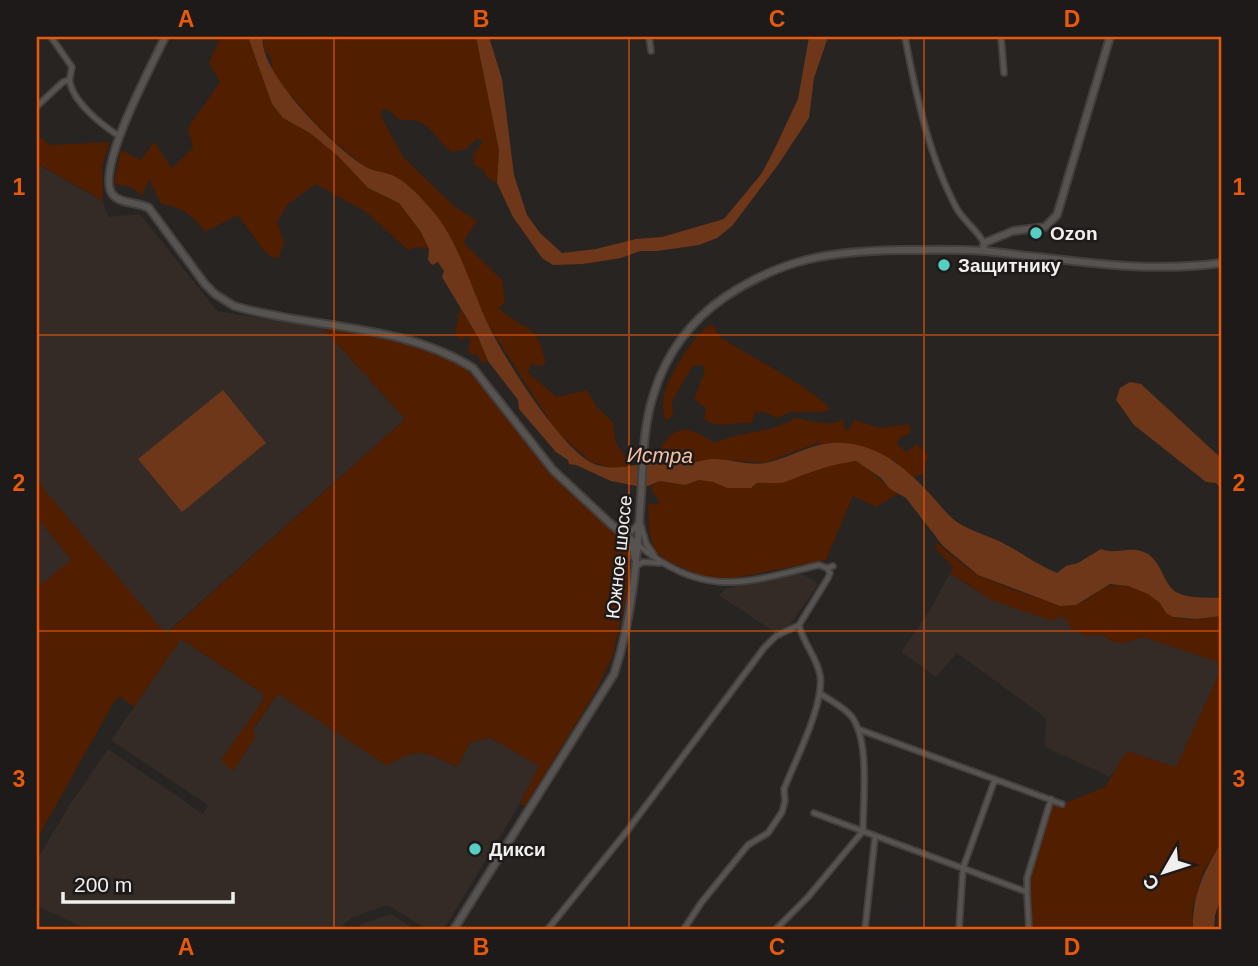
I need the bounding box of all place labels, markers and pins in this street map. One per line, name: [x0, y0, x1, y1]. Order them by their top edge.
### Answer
place label: Ozon: [1050, 223, 1098, 244]
marker: Ozon: [1028, 225, 1044, 241]
place label: Защитнику: [958, 255, 1061, 276]
marker: Защитнику: [936, 257, 952, 273]
place label: Дикси: [489, 839, 546, 860]
marker: Дикси: [467, 841, 483, 857]

